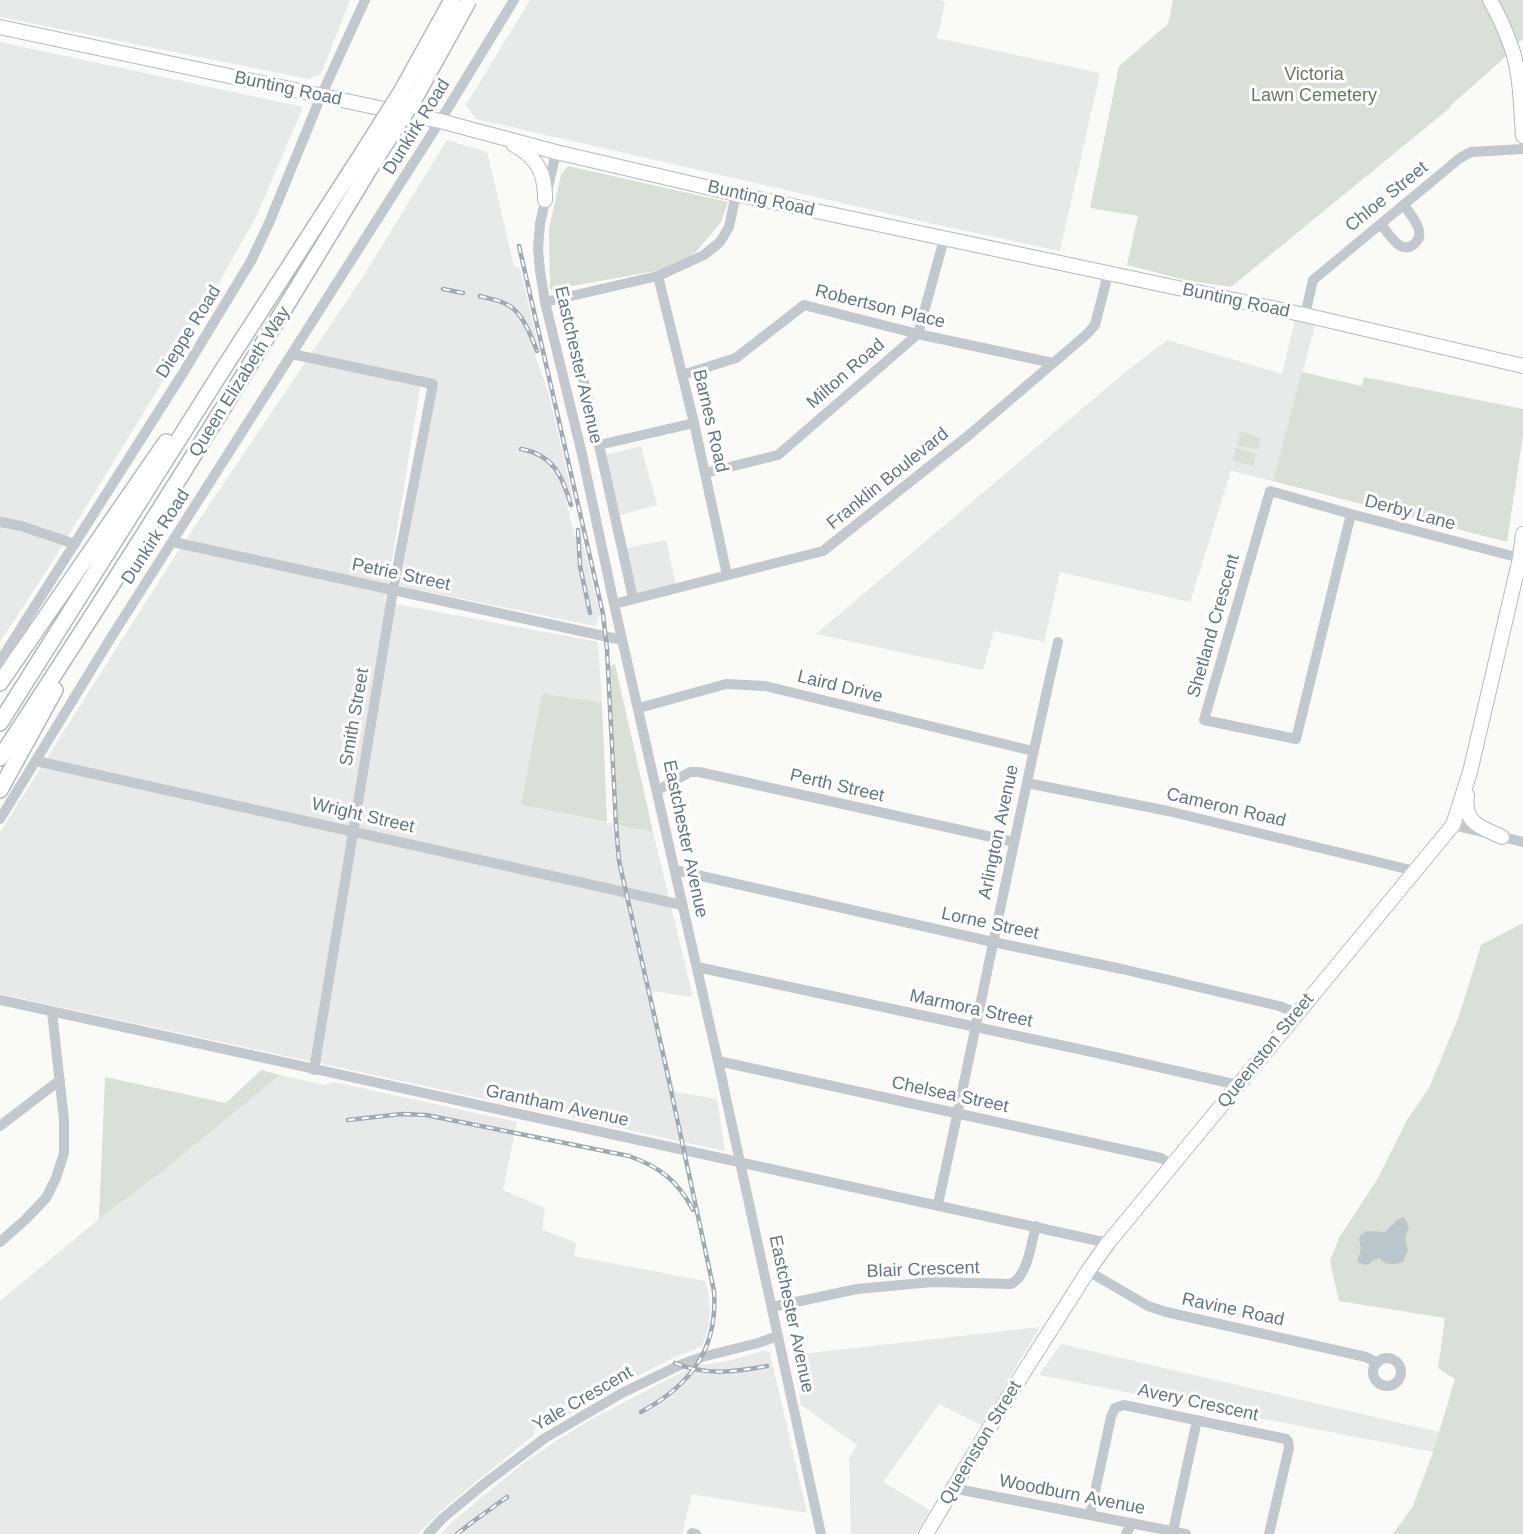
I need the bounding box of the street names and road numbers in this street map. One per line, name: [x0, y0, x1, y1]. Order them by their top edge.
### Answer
street label: Bunting Road: [232, 67, 344, 111]
street label: Dunkirk Road: [379, 75, 455, 179]
street label: Chloe Street: [1341, 157, 1433, 237]
street label: Bunting Road: [705, 176, 817, 222]
street label: Bunting Road: [1180, 279, 1292, 323]
street label: Robertson Place: [813, 280, 947, 334]
street label: Dieppe Road: [152, 282, 226, 382]
street label: Eastchester Avenue: [549, 284, 607, 446]
street label: Queen Elizabeth Way: [185, 303, 295, 461]
street label: Milton Road: [803, 334, 889, 414]
street label: Barnes Road: [688, 367, 732, 475]
street label: Franklin Boulevard: [823, 423, 953, 535]
street label: Dunkirk Road: [117, 485, 195, 589]
street label: Derby Lane: [1362, 491, 1458, 535]
street label: Shetland Crescent: [1183, 552, 1245, 700]
street label: Petrie Street: [350, 554, 452, 596]
street label: Smith Street: [336, 666, 374, 768]
street label: Laird Drive: [795, 666, 885, 708]
street label: Eastchester Avenue: [658, 758, 712, 920]
street label: Arlington Avenue: [974, 763, 1024, 901]
street label: Perth Street: [788, 765, 886, 807]
street label: Cameron Road: [1164, 784, 1288, 832]
street label: Wright Street: [310, 794, 416, 838]
street label: Lorne Street: [939, 903, 1041, 945]
street label: Marmora Street: [908, 985, 1034, 1033]
street label: Queenston Street: [1213, 989, 1319, 1113]
street label: Chelsea Street: [890, 1072, 1010, 1118]
street label: Grantham Avenue: [483, 1080, 631, 1132]
street label: Eastchester Avenue: [764, 1233, 818, 1395]
street label: Blair Crescent: [866, 1257, 980, 1283]
street label: Ravine Road: [1180, 1289, 1286, 1331]
street label: Yale Crescent: [529, 1362, 637, 1436]
street label: Queenston Street: [935, 1377, 1027, 1509]
street label: Avery Crescent: [1136, 1380, 1260, 1426]
street label: Woodburn Avenue: [997, 1470, 1147, 1520]

